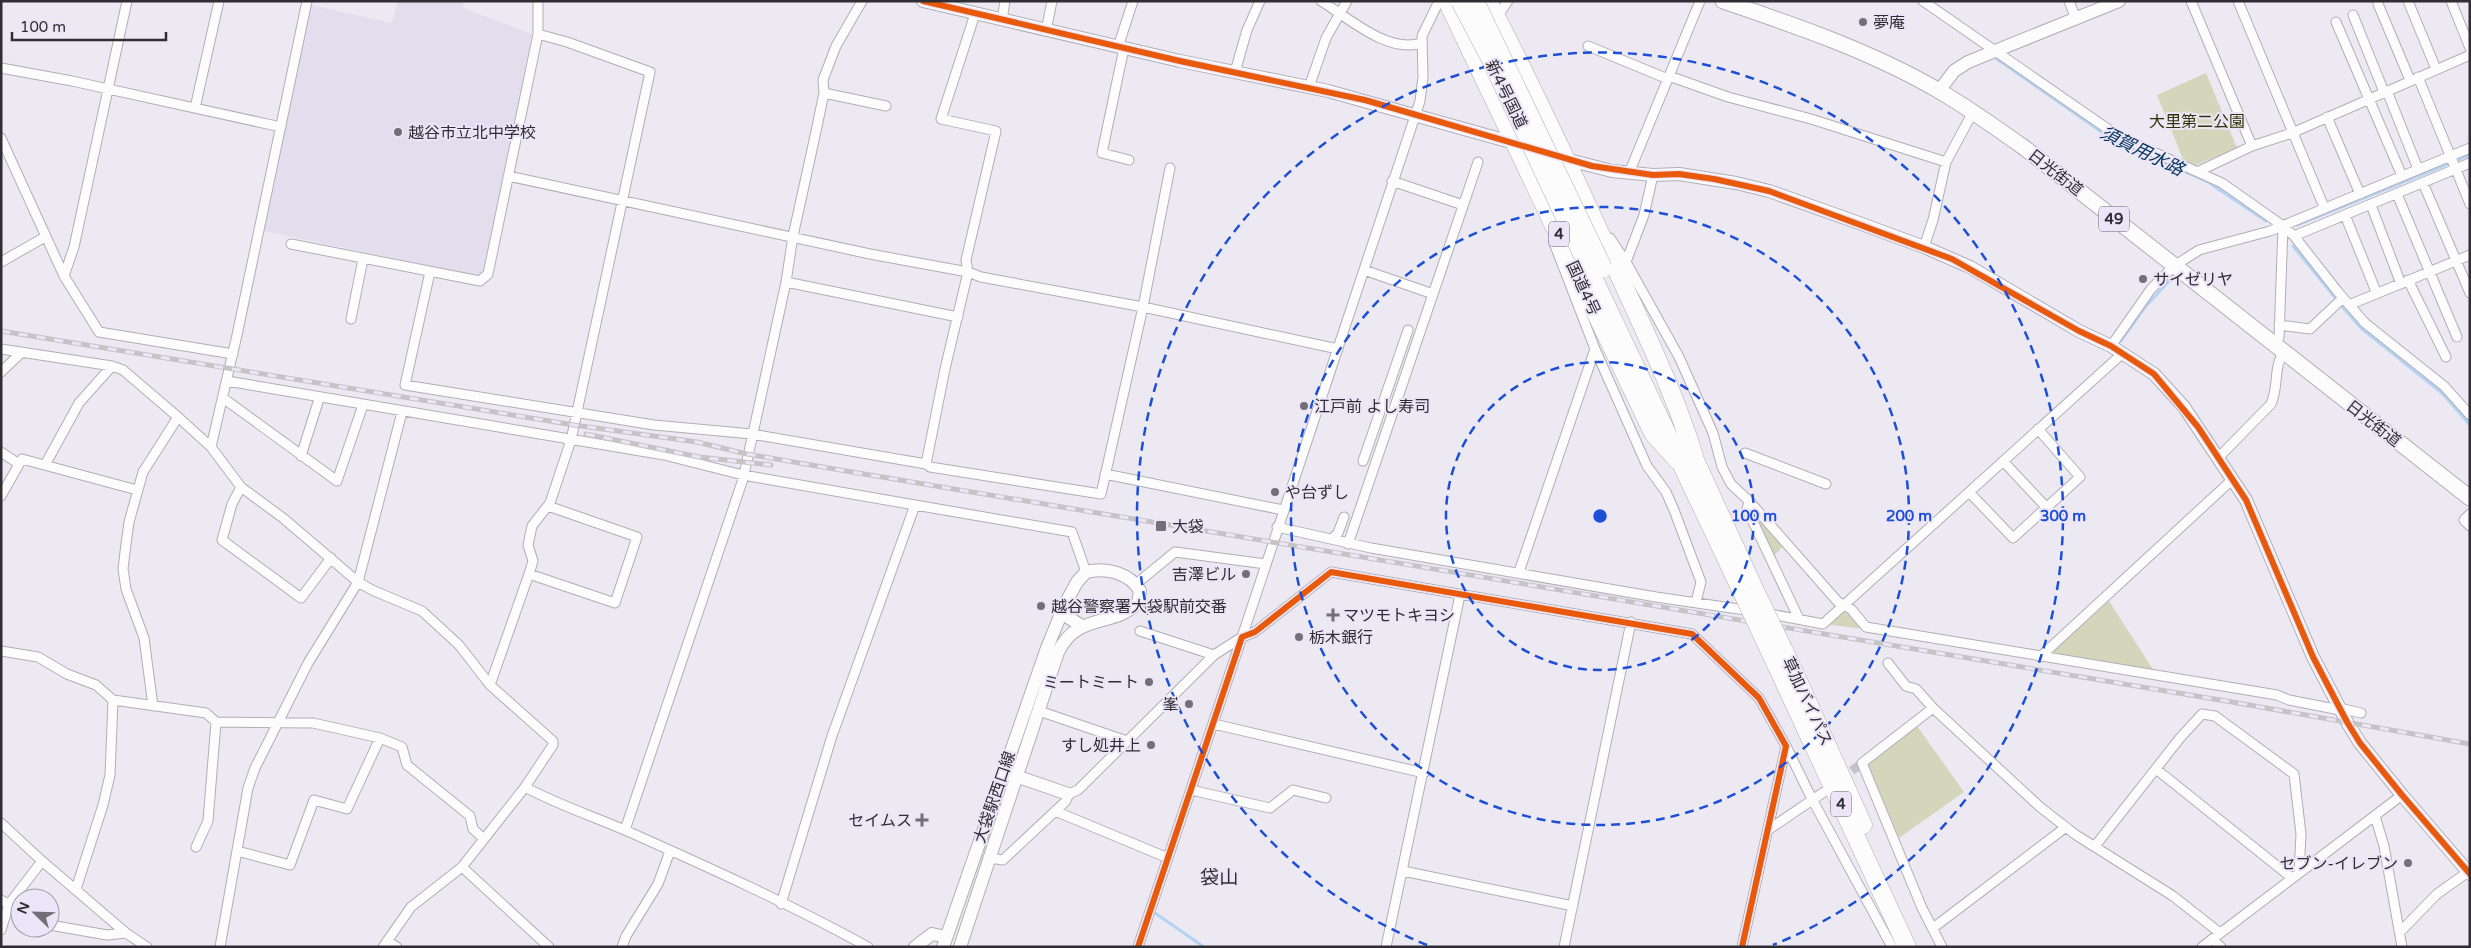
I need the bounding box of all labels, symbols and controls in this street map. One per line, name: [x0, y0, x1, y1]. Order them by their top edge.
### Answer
scale bar: [12, 10, 166, 42]
place label: 夢庵: [1873, 13, 1905, 33]
marker: 夢庵: [1857, 16, 1869, 28]
text: 100 m: [20, 18, 66, 36]
street label: 新4号国道: [1481, 57, 1531, 132]
park label: 大里第二公園: [2149, 112, 2245, 132]
water label: 須賀用水路: [2097, 121, 2189, 181]
place label: 越谷市立北中学校: [408, 123, 536, 143]
marker: 越谷市立北中学校: [392, 126, 404, 138]
street label: 日光街道: [2024, 145, 2087, 200]
road number: 49: [2099, 206, 2129, 232]
road number: 4: [1549, 222, 1569, 246]
street label: 国道4号: [1562, 258, 1604, 319]
place label: サイゼリヤ: [2153, 270, 2233, 290]
marker: サイゼリヤ: [2137, 273, 2149, 285]
street label: 日光街道: [2342, 396, 2405, 451]
place label: 江戸前 よし寿司: [1314, 397, 1430, 417]
marker: 江戸前 よし寿司: [1298, 400, 1310, 412]
place label: や台ずし: [1285, 483, 1349, 503]
marker: や台ずし: [1269, 486, 1281, 498]
centre of rings: [1591, 507, 1609, 525]
text: 100 m: [1731, 507, 1777, 525]
text: 200 m: [1886, 507, 1932, 525]
text: 300 m: [2040, 507, 2086, 525]
place label: 大袋: [1172, 517, 1204, 537]
marker: 大袋: [1154, 519, 1168, 533]
place label: 吉澤ビル: [1172, 565, 1236, 585]
marker: 吉澤ビル: [1240, 568, 1252, 580]
place label: 越谷警察署大袋駅前交番: [1051, 597, 1227, 617]
marker: 越谷警察署大袋駅前交番: [1035, 600, 1047, 612]
place label: マツモトキヨシ: [1343, 606, 1455, 626]
marker: マツモトキヨシ: [1327, 609, 1339, 621]
place label: 栃木銀行: [1309, 628, 1373, 648]
marker: 栃木銀行: [1293, 631, 1305, 643]
street label: 草加バイパス: [1778, 654, 1836, 749]
place label: ミートミート: [1043, 673, 1139, 693]
marker: ミートミート: [1143, 676, 1155, 688]
place label: 峯: [1163, 695, 1179, 715]
marker: 峯: [1183, 698, 1195, 710]
place label: すし処井上: [1061, 736, 1141, 756]
marker: すし処井上: [1145, 739, 1157, 751]
street label: 大袋駅西口線: [970, 749, 1020, 846]
road number: 4: [1831, 792, 1851, 816]
place label: セイムス: [848, 811, 912, 831]
marker: セイムス: [916, 814, 928, 826]
place label: セブン-イレブン: [2279, 854, 2398, 874]
marker: セブン-イレブン: [2402, 857, 2414, 869]
district label: 袋山: [1200, 867, 1238, 889]
north arrow: [10, 888, 60, 938]
text: N: [13, 900, 34, 917]

